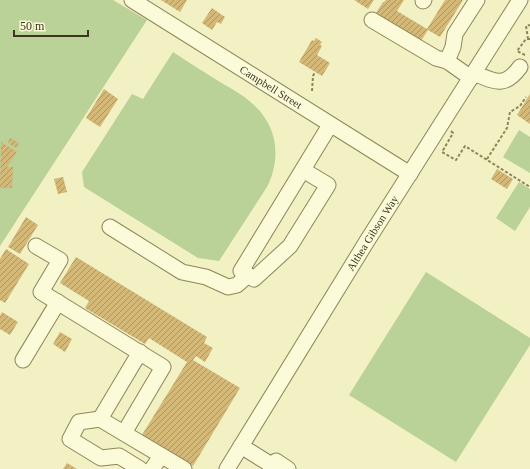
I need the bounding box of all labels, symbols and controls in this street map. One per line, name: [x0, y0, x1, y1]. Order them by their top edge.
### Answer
scale bar: [14, 12, 88, 38]
text: 50 m: [20, 19, 45, 33]
street label: Campbell Street: [238, 63, 304, 111]
street label: Althea Gibson Way: [344, 193, 401, 273]

